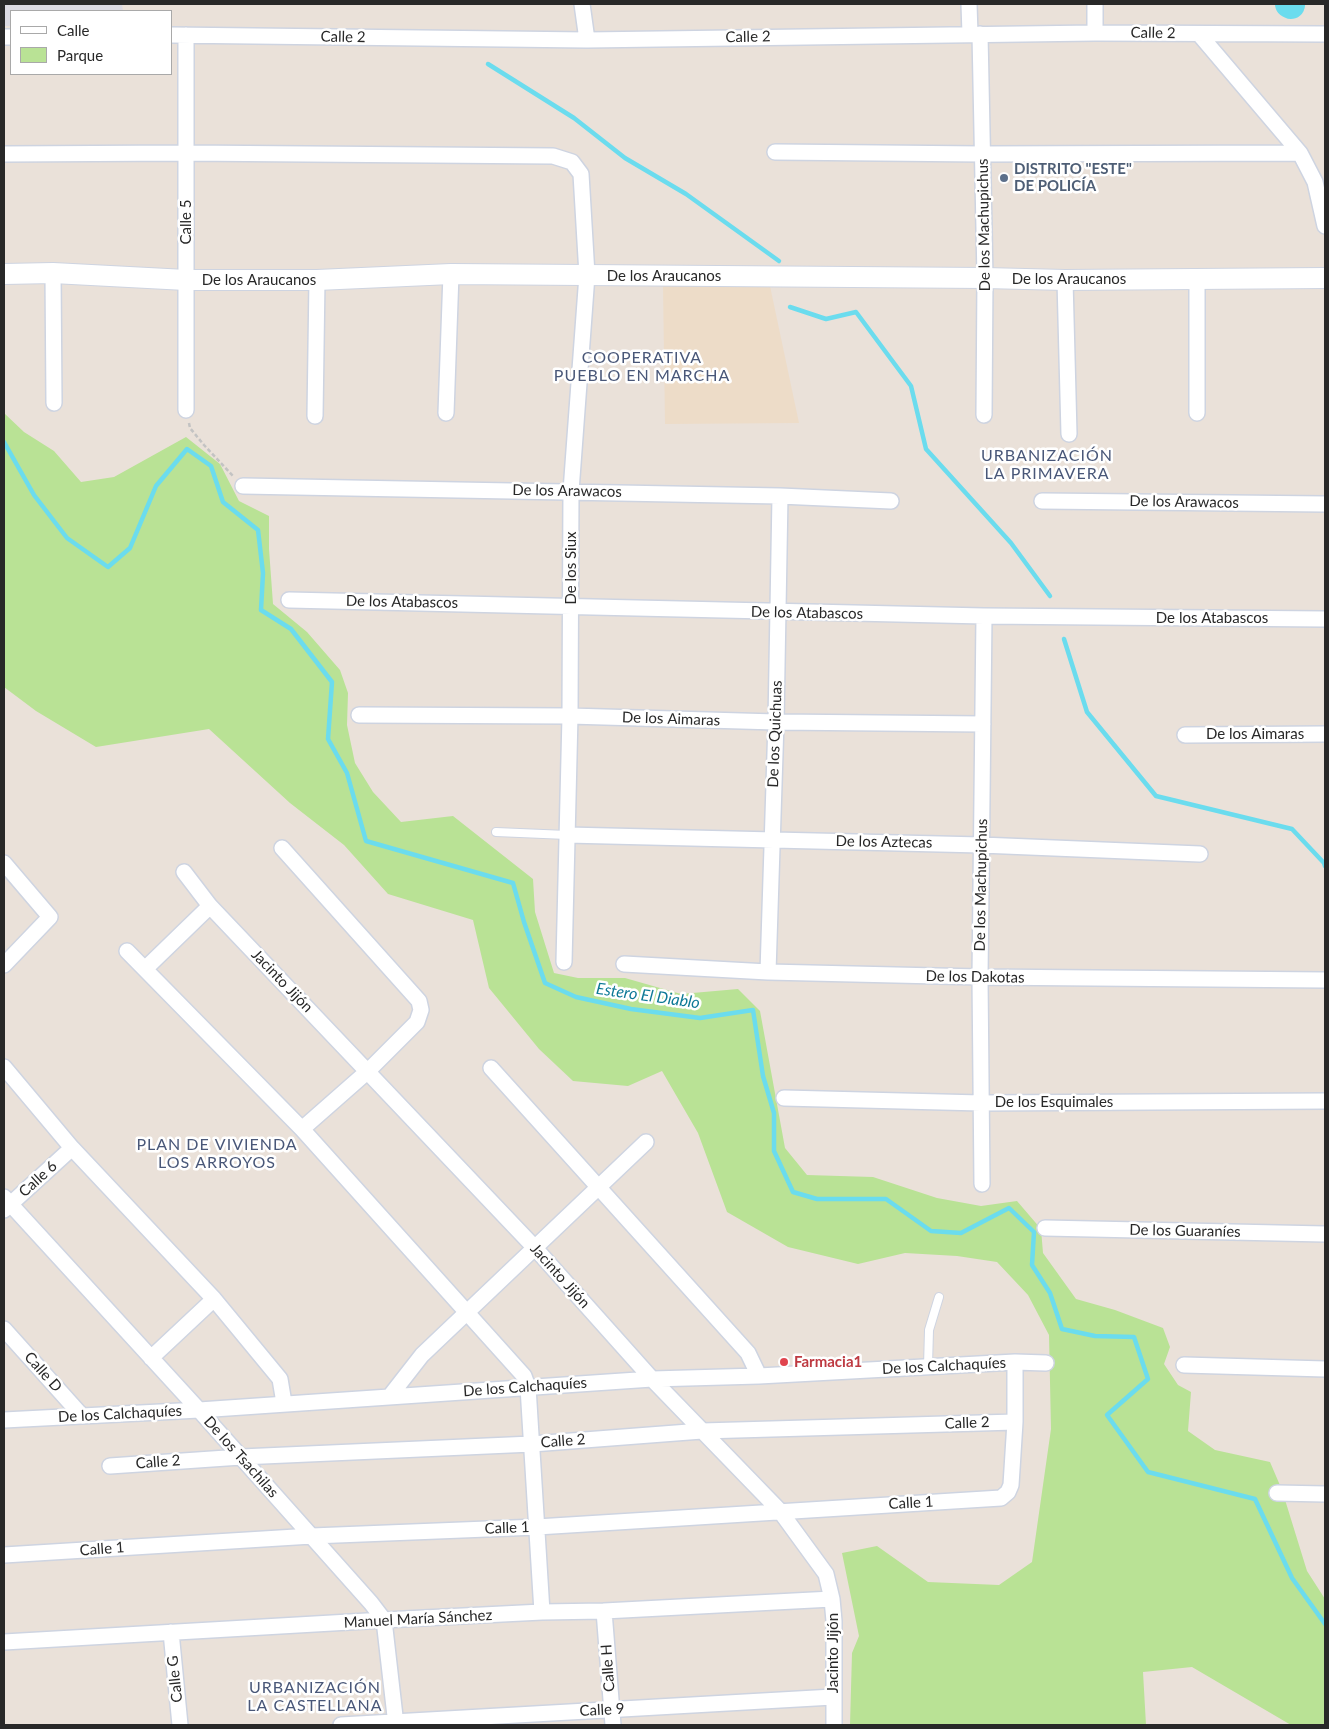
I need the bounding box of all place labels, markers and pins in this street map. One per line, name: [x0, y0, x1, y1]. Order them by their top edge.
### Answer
place label: DISTRITO "ESTE" DE POLICÍA: [1014, 160, 1132, 195]
marker: DISTRITO "ESTE" DE POLICÍA: [998, 172, 1010, 184]
place label: Farmacia1: [794, 1353, 862, 1371]
marker: Farmacia1: [778, 1356, 790, 1368]

